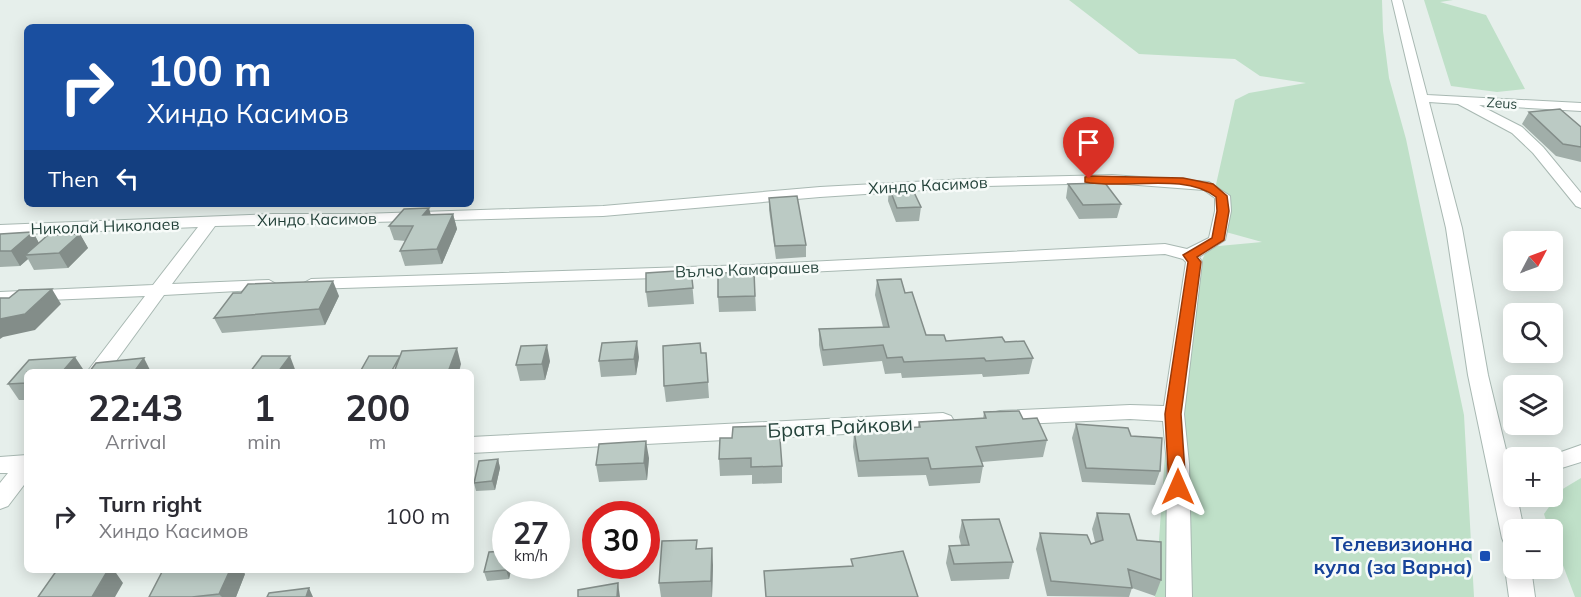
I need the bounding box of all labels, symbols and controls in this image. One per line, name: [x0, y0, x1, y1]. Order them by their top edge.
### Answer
text: 100 m: [147, 44, 272, 97]
icon: right: [48, 48, 126, 126]
street label: Zeus: [1486, 93, 1518, 113]
text: Хиндо Касимов: [147, 96, 349, 130]
pin: [1063, 117, 1114, 179]
icon: arrive: [1072, 126, 1105, 159]
icon: left: [111, 162, 144, 195]
text: Then: [48, 165, 99, 193]
street label: Хиндо Касимов: [868, 172, 988, 198]
street label: Хиндо Касимов: [257, 208, 377, 230]
street label: Николай Николаев: [30, 213, 180, 239]
north arrow: [1503, 231, 1563, 291]
map controls: [1503, 231, 1563, 579]
street label: Вълчо Камарашев: [675, 256, 819, 282]
button: search: [1503, 303, 1563, 363]
button: layers: [1503, 375, 1563, 435]
text: 22:43: [88, 385, 183, 430]
text: 1: [253, 385, 275, 430]
text: 200: [345, 385, 410, 430]
street label: Братя Райкови: [767, 410, 913, 443]
text: Arrival: [105, 429, 166, 454]
text: min: [247, 429, 281, 454]
text: m: [369, 429, 386, 454]
button: +: [1503, 447, 1563, 507]
position arrow: [1146, 455, 1210, 519]
text: Turn right: [99, 490, 202, 518]
icon: right: [48, 500, 81, 533]
speed limit sign: 30: [582, 501, 660, 579]
text: 100 m: [385, 502, 450, 530]
text: 27: [513, 514, 549, 552]
text: Хиндо Касимов: [99, 518, 248, 543]
button: −: [1503, 519, 1563, 579]
place label: Телевизионна кула (за Варна): [1314, 531, 1473, 579]
text: km/h: [514, 546, 548, 565]
marker: Телевизионна кула (за Варна): [1478, 549, 1492, 563]

